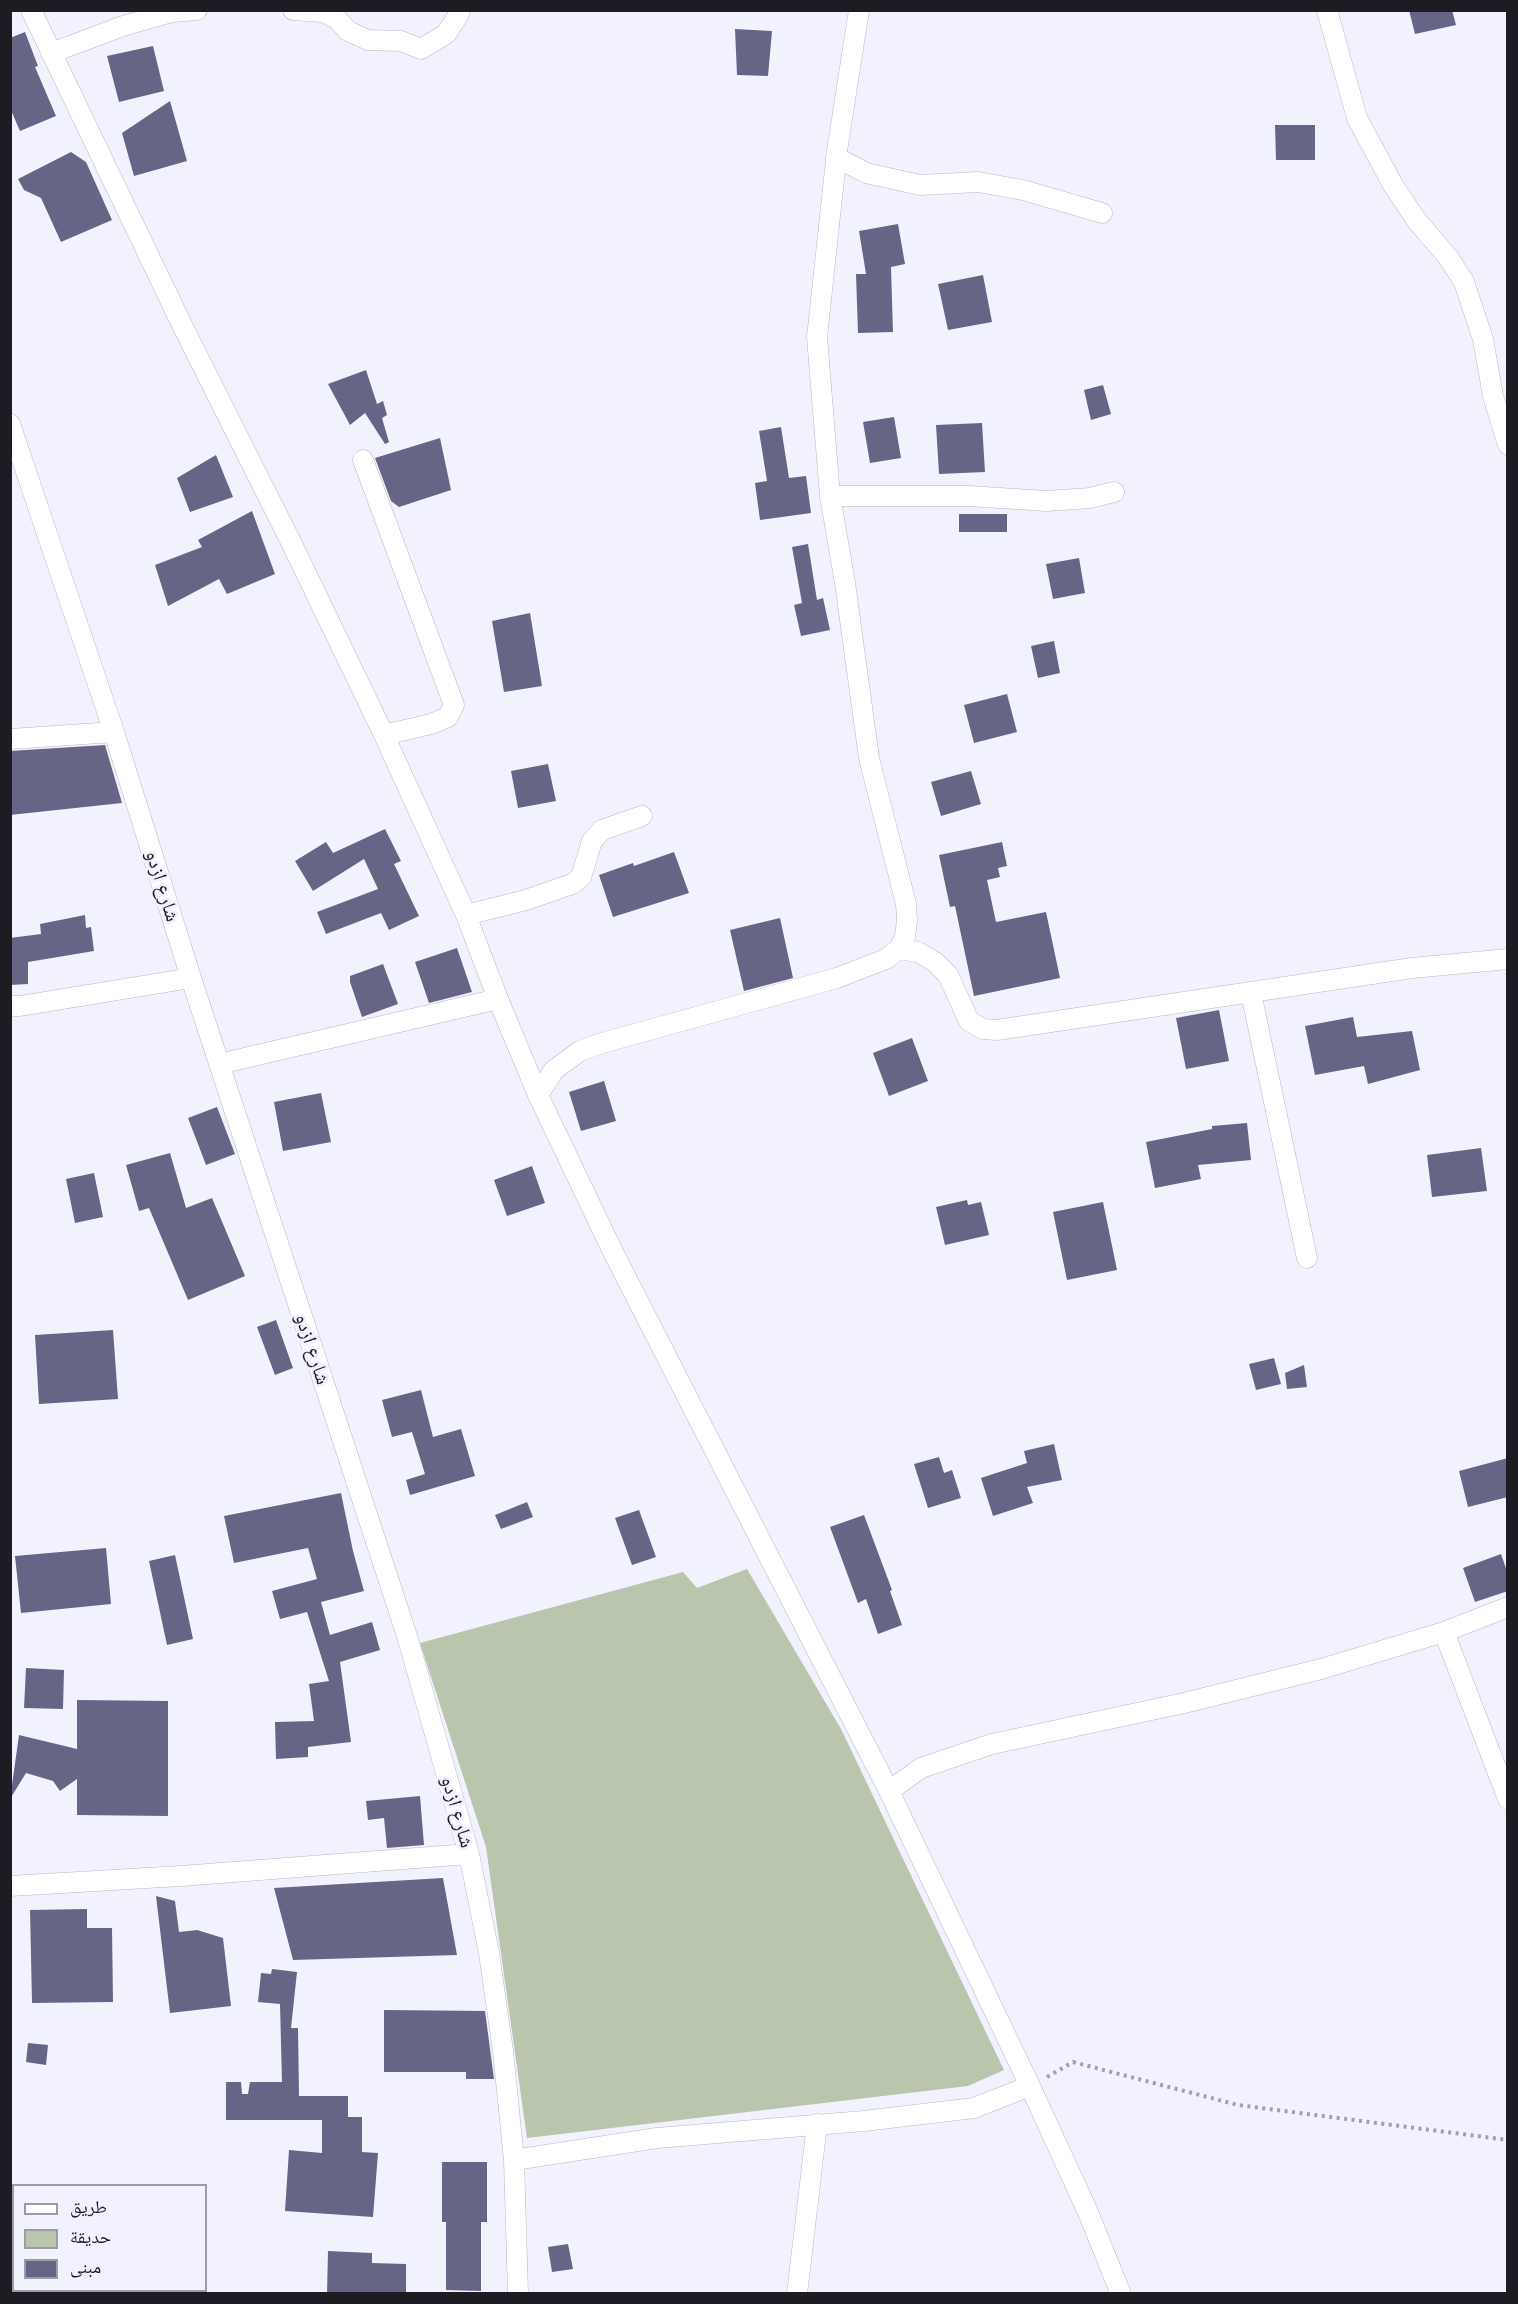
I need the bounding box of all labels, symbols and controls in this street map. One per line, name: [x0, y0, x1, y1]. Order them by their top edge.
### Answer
street label: شارع ازدو: [140, 847, 184, 925]
street label: شارع ازدو: [289, 1310, 335, 1388]
street label: شارع ازدو: [435, 1773, 479, 1851]
legend: [12, 2184, 207, 2292]
text: طريق: [70, 2195, 107, 2218]
text: حديقة: [70, 2225, 111, 2248]
text: مبنى: [70, 2255, 101, 2278]

